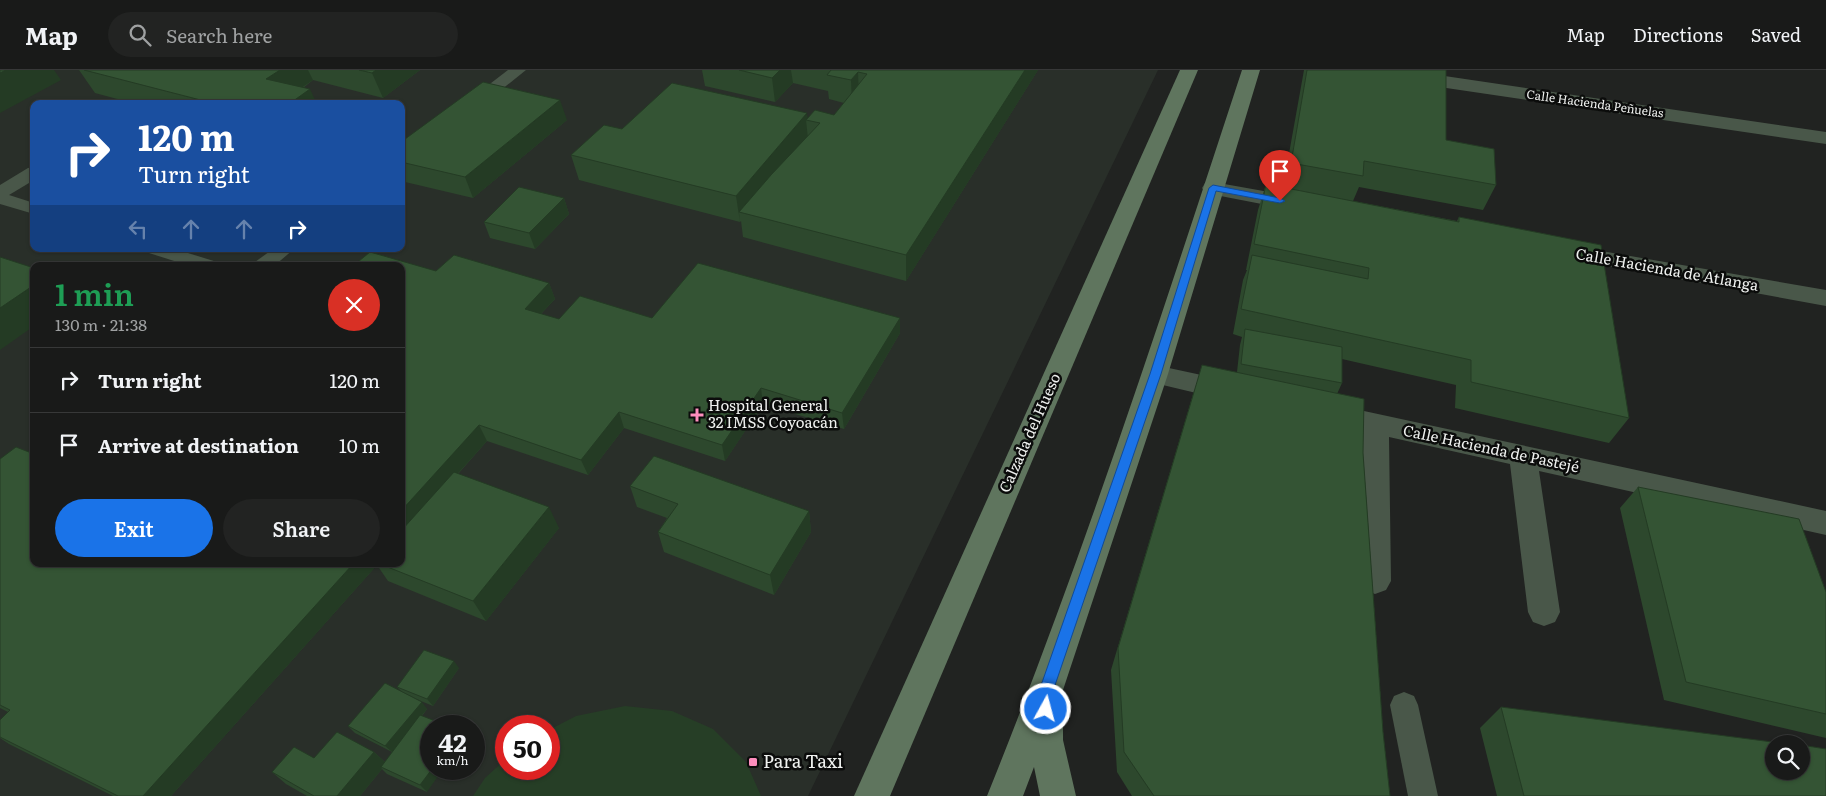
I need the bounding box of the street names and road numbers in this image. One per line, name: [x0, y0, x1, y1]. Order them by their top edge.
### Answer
street label: Calle Hacienda Peñuelas: [1525, 84, 1665, 122]
street label: Calle Hacienda de Atlanga: [1574, 241, 1761, 296]
street label: Calzada del Hueso: [992, 369, 1065, 496]
street label: Calle Hacienda de Pastejé: [1401, 418, 1582, 477]

